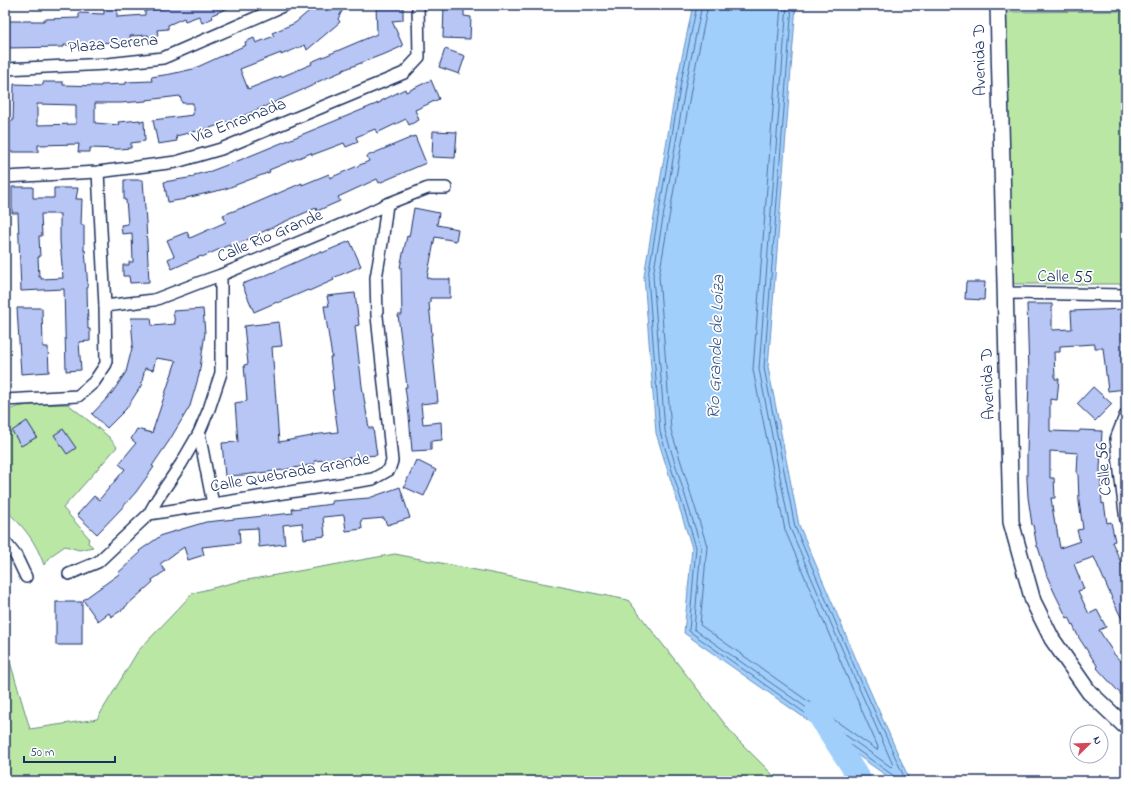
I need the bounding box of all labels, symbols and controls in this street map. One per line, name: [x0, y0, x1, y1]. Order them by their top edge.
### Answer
street label: Avenida D: [967, 24, 993, 96]
street label: Plaza Serena: [67, 28, 159, 60]
street label: Vía Enramada: [187, 91, 290, 151]
street label: Calle Río Grande: [213, 202, 327, 269]
street label: Calle 55: [1037, 264, 1093, 290]
water label: Río Grande de Loíza: [701, 274, 733, 420]
street label: Avenida D: [974, 348, 1002, 420]
street label: Calle 56: [1089, 441, 1119, 497]
street label: Calle Quebrada Grande: [208, 447, 372, 499]
north arrow: [1069, 724, 1109, 764]
text: N: [1088, 734, 1106, 747]
scale bar: [24, 738, 115, 764]
text: 50 m: [30, 744, 54, 762]

